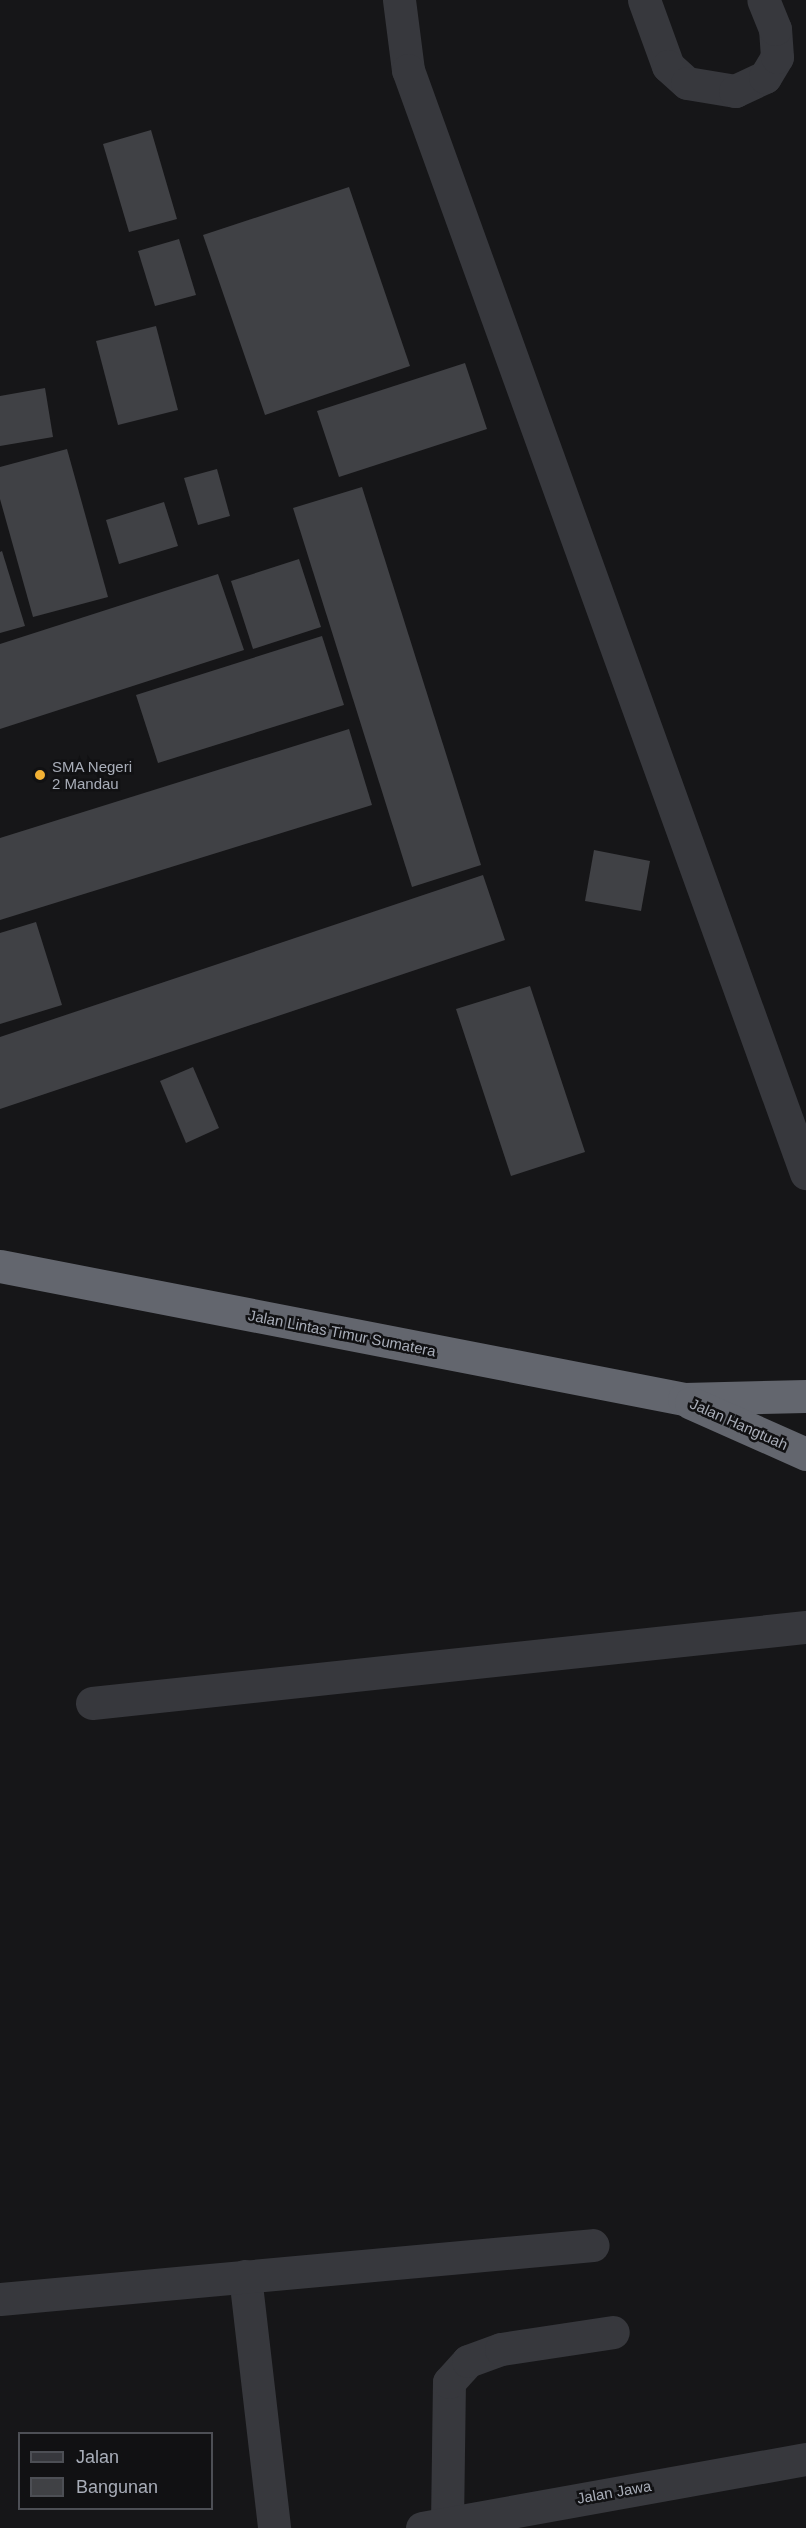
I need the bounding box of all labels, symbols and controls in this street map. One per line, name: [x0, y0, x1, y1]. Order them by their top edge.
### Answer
place label: SMA Negeri 2 Mandau: [52, 757, 133, 792]
marker: SMA Negeri 2 Mandau: [33, 768, 47, 782]
street label: Jalan Lintas Timur Sumatera: [246, 1306, 438, 1360]
street label: Jalan Hangtuah: [687, 1394, 791, 1454]
legend: [18, 2432, 213, 2510]
text: Jalan: [76, 2447, 119, 2467]
text: Bangunan: [76, 2477, 158, 2497]
street label: Jalan Jawa: [575, 2477, 653, 2507]

